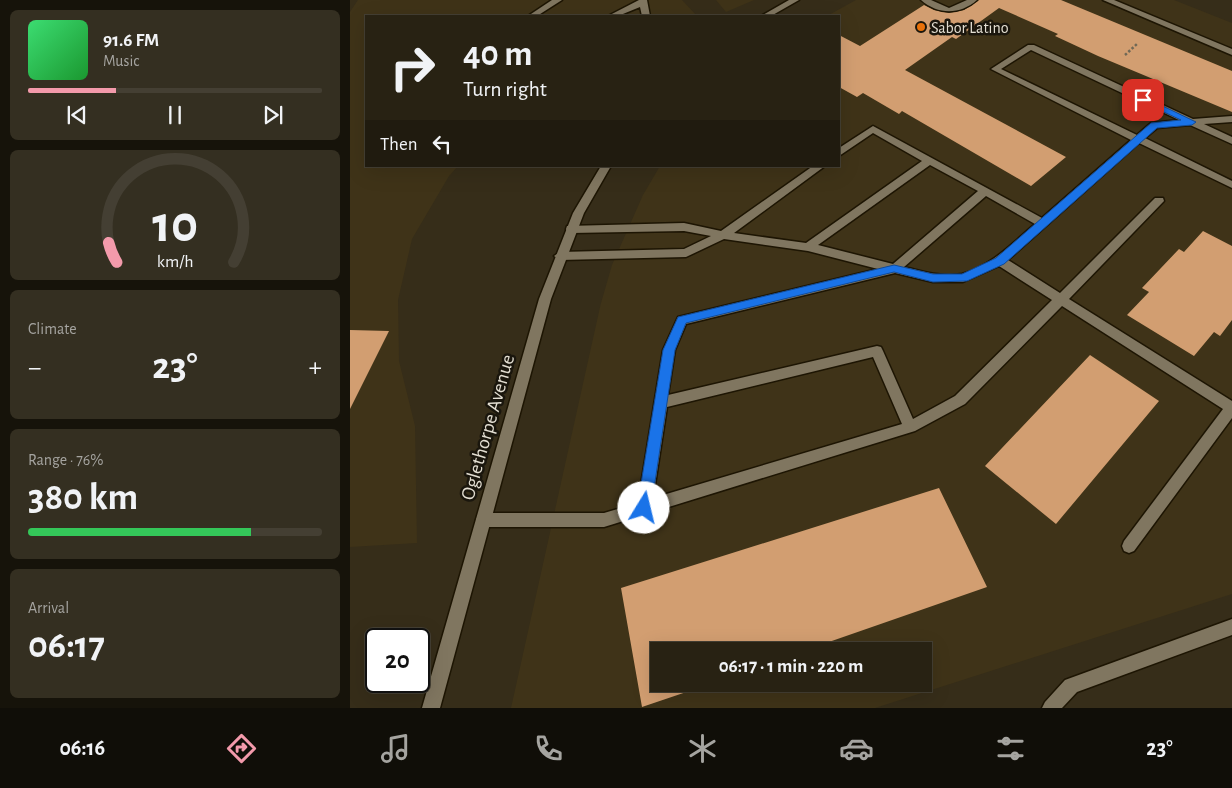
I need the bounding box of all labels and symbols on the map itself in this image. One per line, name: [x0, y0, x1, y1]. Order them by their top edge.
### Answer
place label: Sabor Latino: [931, 20, 1009, 36]
marker: Sabor Latino: [915, 21, 927, 33]
pin: [1122, 79, 1164, 121]
street label: Oglethorpe Avenue: [458, 352, 518, 502]
position arrow: [617, 481, 669, 533]
speed limit sign: 20: [365, 628, 430, 693]

